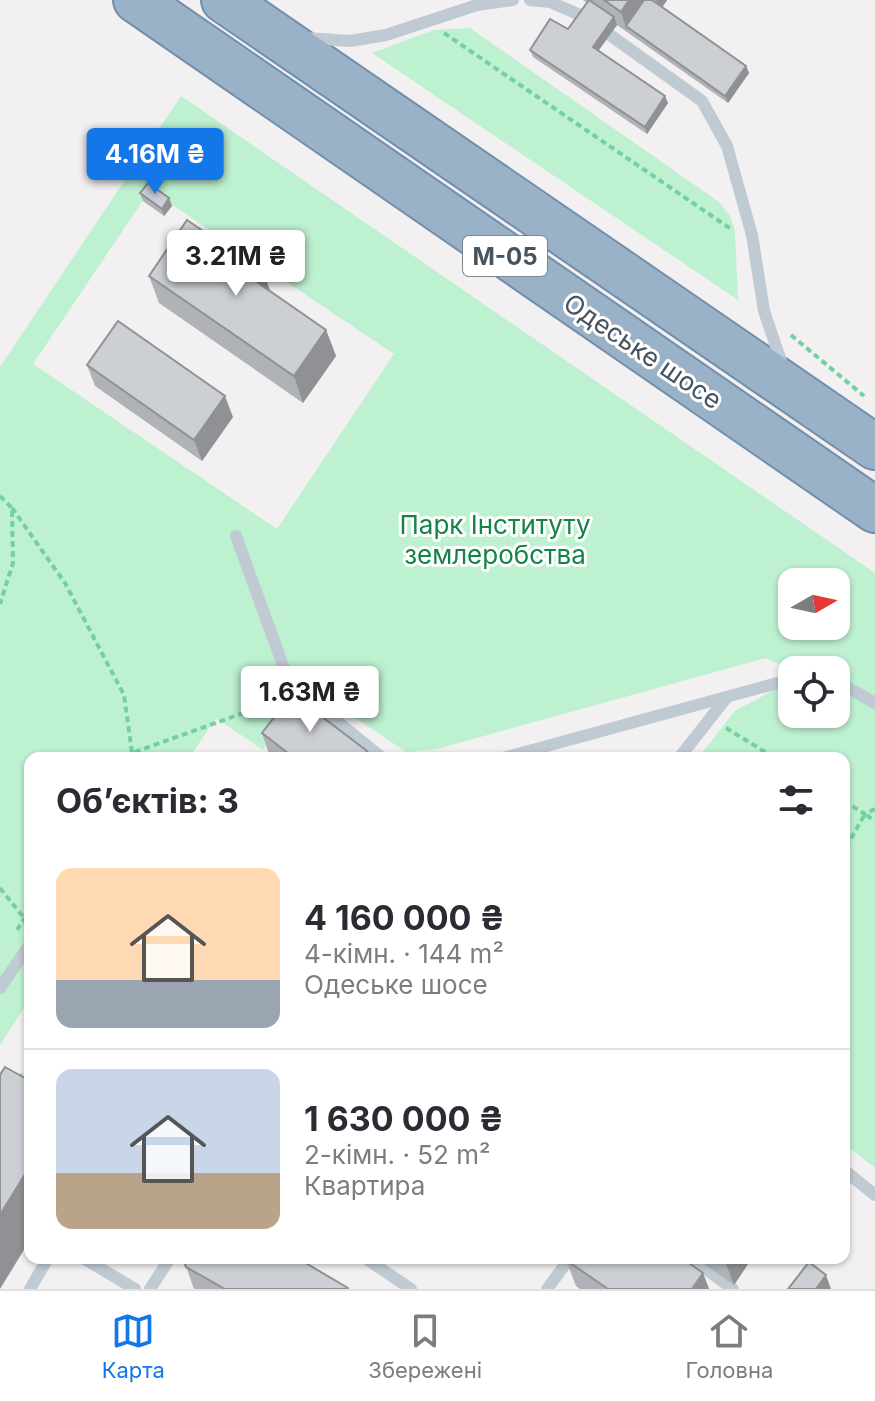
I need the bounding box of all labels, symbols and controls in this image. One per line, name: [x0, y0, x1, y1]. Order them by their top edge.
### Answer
pin: 4.16M ₴: [81, 128, 229, 196]
text: 4.16M ₴: [105, 138, 205, 169]
pin: 3.21M ₴: [162, 230, 310, 298]
road number: М-05: [463, 236, 547, 276]
text: 3.21M ₴: [185, 240, 287, 271]
street label: Одеське шосе: [558, 287, 728, 415]
park label: Парк Інституту землеробства: [400, 509, 591, 570]
north arrow: [778, 568, 850, 640]
map controls: [778, 568, 850, 728]
button: locate: [778, 656, 850, 728]
pin: 1.63M ₴: [236, 666, 384, 734]
text: 1.63M ₴: [259, 676, 361, 707]
icon: filters: [774, 778, 818, 822]
text: Об’єктів: 3: [56, 780, 239, 821]
text: 4 160 000 ₴: [304, 897, 505, 938]
icon: home: [120, 900, 216, 996]
text: 4-кімн. · 144 m²: [304, 938, 504, 969]
text: Одеське шосе: [304, 969, 488, 1000]
text: 1 630 000 ₴: [304, 1098, 504, 1139]
icon: home: [120, 1101, 216, 1197]
text: 2-кімн. · 52 m²: [304, 1139, 490, 1170]
text: Квартира: [304, 1170, 425, 1201]
tab: Карта: [102, 1309, 165, 1383]
tab: Збережені: [368, 1309, 482, 1383]
tab: Головна: [685, 1309, 773, 1383]

